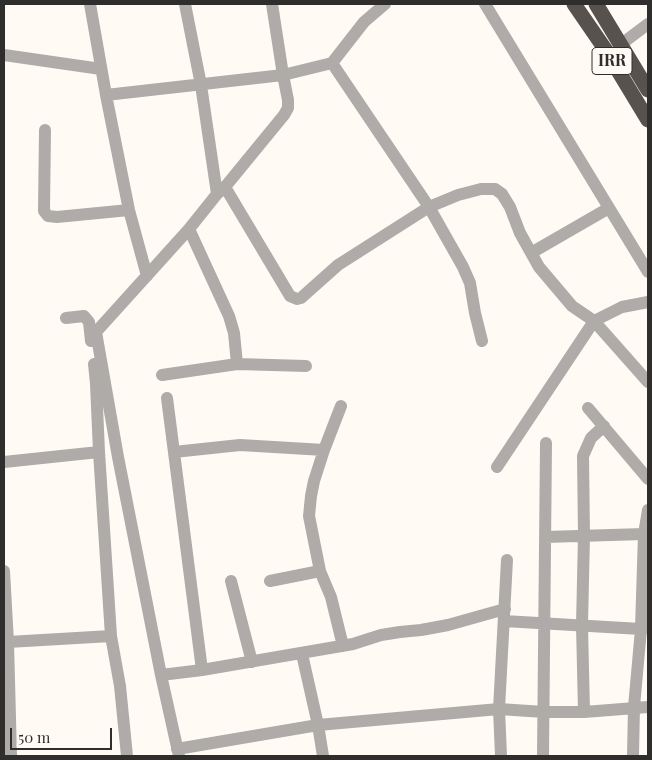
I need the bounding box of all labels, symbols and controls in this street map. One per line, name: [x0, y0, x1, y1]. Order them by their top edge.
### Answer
road number: IRR: [592, 48, 632, 74]
scale bar: [12, 718, 115, 750]
text: 50 m: [18, 727, 50, 747]

